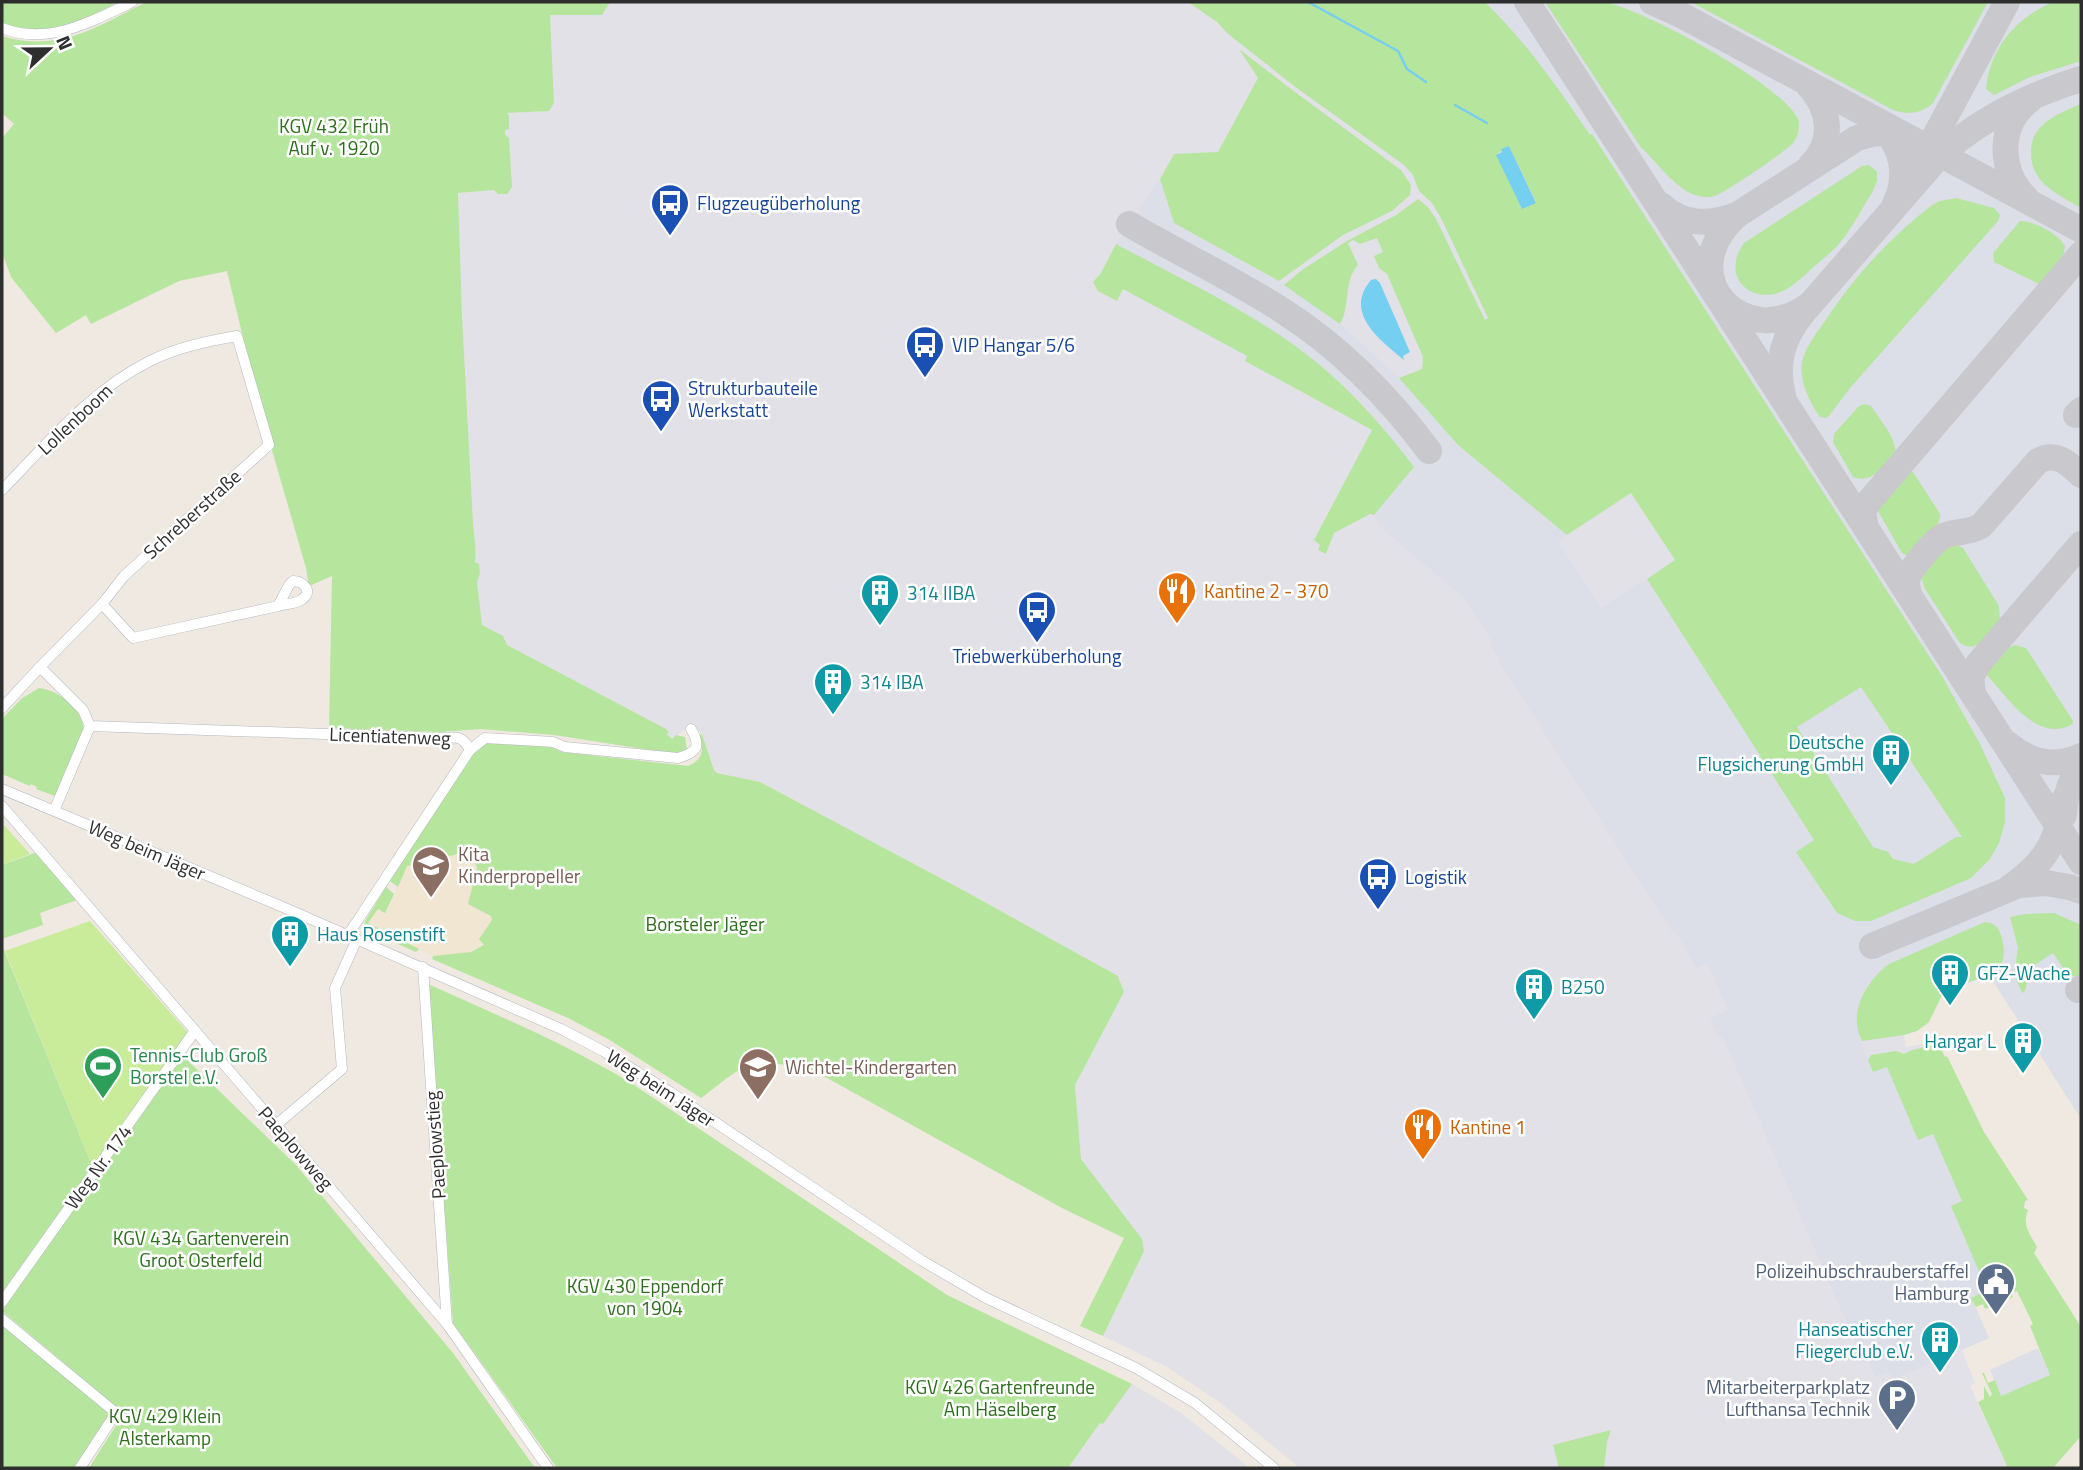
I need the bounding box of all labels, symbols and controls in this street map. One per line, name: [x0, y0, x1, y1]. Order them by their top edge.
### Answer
north arrow: [14, 14, 84, 84]
text: N: [49, 31, 81, 54]
park label: KGV 432 Früh Auf v. 1920: [279, 111, 389, 162]
bus stop icon: Flugzeugüberholung: [649, 182, 691, 237]
place label: Flugzeugüberholung: [697, 188, 860, 217]
bus stop icon: VIP Hangar 5/6: [904, 324, 946, 379]
place label: VIP Hangar 5/6: [952, 330, 1075, 359]
place label: Strukturbauteile Werkstatt: [688, 373, 818, 424]
street label: Lollenboom: [31, 376, 119, 461]
bus stop icon: Strukturbauteile Werkstatt: [640, 378, 682, 433]
street label: Schreberstraße: [136, 462, 247, 566]
restaurant icon: Kantine 2 - 370: [1156, 570, 1198, 625]
building icon: 314 IIBA: [859, 572, 901, 627]
place label: Kantine 2 - 370: [1204, 576, 1329, 605]
place label: 314 IIBA: [907, 578, 975, 607]
bus stop icon: Triebwerküberholung: [1016, 589, 1058, 644]
place label: Triebwerküberholung: [952, 641, 1122, 670]
building icon: 314 IBA: [812, 661, 854, 716]
place label: 314 IBA: [860, 667, 924, 696]
street label: Licentiatenweg: [329, 719, 452, 752]
place label: Deutsche Flugsicherung GmbH: [1698, 727, 1864, 778]
building icon: Deutsche Flugsicherung GmbH: [1870, 732, 1912, 787]
street label: Weg beim Jäger: [84, 812, 211, 887]
place label: Kita Kinderpropeller: [458, 839, 581, 890]
school or university icon: Kita Kinderpropeller: [410, 844, 452, 899]
bus stop icon: Logistik: [1357, 856, 1399, 911]
place label: Logistik: [1405, 862, 1467, 891]
park label: Borsteler Jäger: [645, 909, 765, 938]
building icon: Haus Rosenstift: [269, 913, 311, 968]
place label: Haus Rosenstift: [317, 919, 446, 948]
building icon: GFZ-Wache: [1929, 952, 1971, 1007]
place label: GFZ-Wache: [1977, 958, 2070, 987]
building icon: B250: [1513, 966, 1555, 1021]
place label: B250: [1561, 972, 1605, 1001]
building icon: Hangar L: [2002, 1020, 2044, 1075]
place label: Hangar L: [1924, 1026, 1996, 1055]
place label: Tennis-Club Groß Borstel e.V.: [130, 1040, 268, 1091]
street label: Weg beim Jäger: [601, 1041, 722, 1134]
sports icon: Tennis-Club Groß Borstel e.V.: [82, 1045, 124, 1100]
school or university icon: Wichtel-Kindergarten: [737, 1046, 779, 1101]
place label: Wichtel-Kindergarten: [785, 1052, 957, 1081]
street label: Paeplowstieg: [416, 1090, 453, 1200]
street label: Paeplowweg: [252, 1099, 341, 1196]
restaurant icon: Kantine 1: [1402, 1106, 1444, 1161]
place label: Kantine 1: [1450, 1112, 1526, 1141]
street label: Weg Nr. 174: [57, 1118, 138, 1215]
park label: KGV 434 Gartenverein Groot Osterfeld: [113, 1223, 289, 1274]
place label: Polizeihubschrauberstaffel Hamburg: [1756, 1256, 1969, 1307]
public building icon: Polizeihubschrauberstaffel Hamburg: [1975, 1261, 2017, 1316]
park label: KGV 430 Eppendorf von 1904: [567, 1271, 724, 1322]
place label: Hanseatischer Fliegerclub e.V.: [1795, 1314, 1913, 1365]
building icon: Hanseatischer Fliegerclub e.V.: [1919, 1319, 1961, 1374]
park label: KGV 426 Gartenfreunde Am Häselberg: [905, 1372, 1095, 1423]
place label: Mitarbeiterparkplatz Lufthansa Technik: [1706, 1372, 1870, 1423]
parking icon: Mitarbeiterparkplatz Lufthansa Technik: [1876, 1377, 1918, 1432]
park label: KGV 429 Klein Alsterkamp: [109, 1401, 221, 1452]

